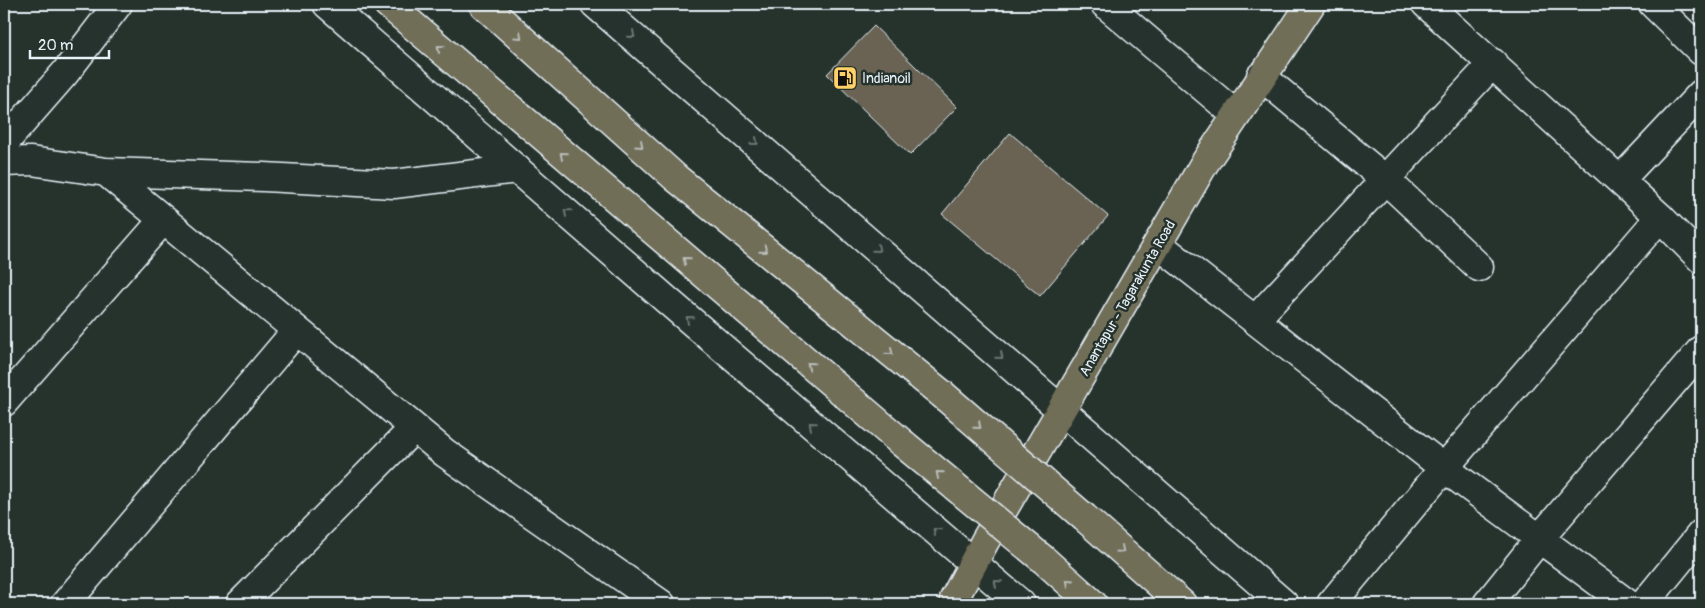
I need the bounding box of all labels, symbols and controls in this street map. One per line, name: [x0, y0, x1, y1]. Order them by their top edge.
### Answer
scale bar: [30, 28, 109, 60]
one-way arrow: [627, 30, 636, 39]
one-way arrow: [514, 31, 523, 40]
text: 20 m: [38, 36, 73, 55]
one-way arrow: [437, 46, 446, 54]
fuel station icon: Indianoil: [832, 65, 858, 91]
place label: Indianoil: [862, 70, 911, 87]
one-way arrow: [749, 137, 758, 146]
one-way arrow: [634, 139, 643, 148]
one-way arrow: [560, 152, 569, 160]
one-way arrow: [563, 209, 572, 218]
street label: Anantapur - Tagarakunta Road: [1076, 217, 1179, 379]
one-way arrow: [758, 244, 767, 252]
one-way arrow: [872, 244, 881, 253]
one-way arrow: [683, 257, 692, 266]
one-way arrow: [686, 316, 695, 325]
one-way arrow: [885, 347, 894, 356]
one-way arrow: [994, 350, 1003, 359]
one-way arrow: [807, 362, 816, 371]
one-way arrow: [973, 420, 982, 429]
one-way arrow: [809, 422, 818, 431]
one-way arrow: [936, 471, 945, 479]
one-way arrow: [932, 527, 941, 536]
one-way arrow: [1116, 544, 1125, 553]
one-way arrow: [1065, 579, 1074, 588]
one-way arrow: [994, 581, 1003, 589]

